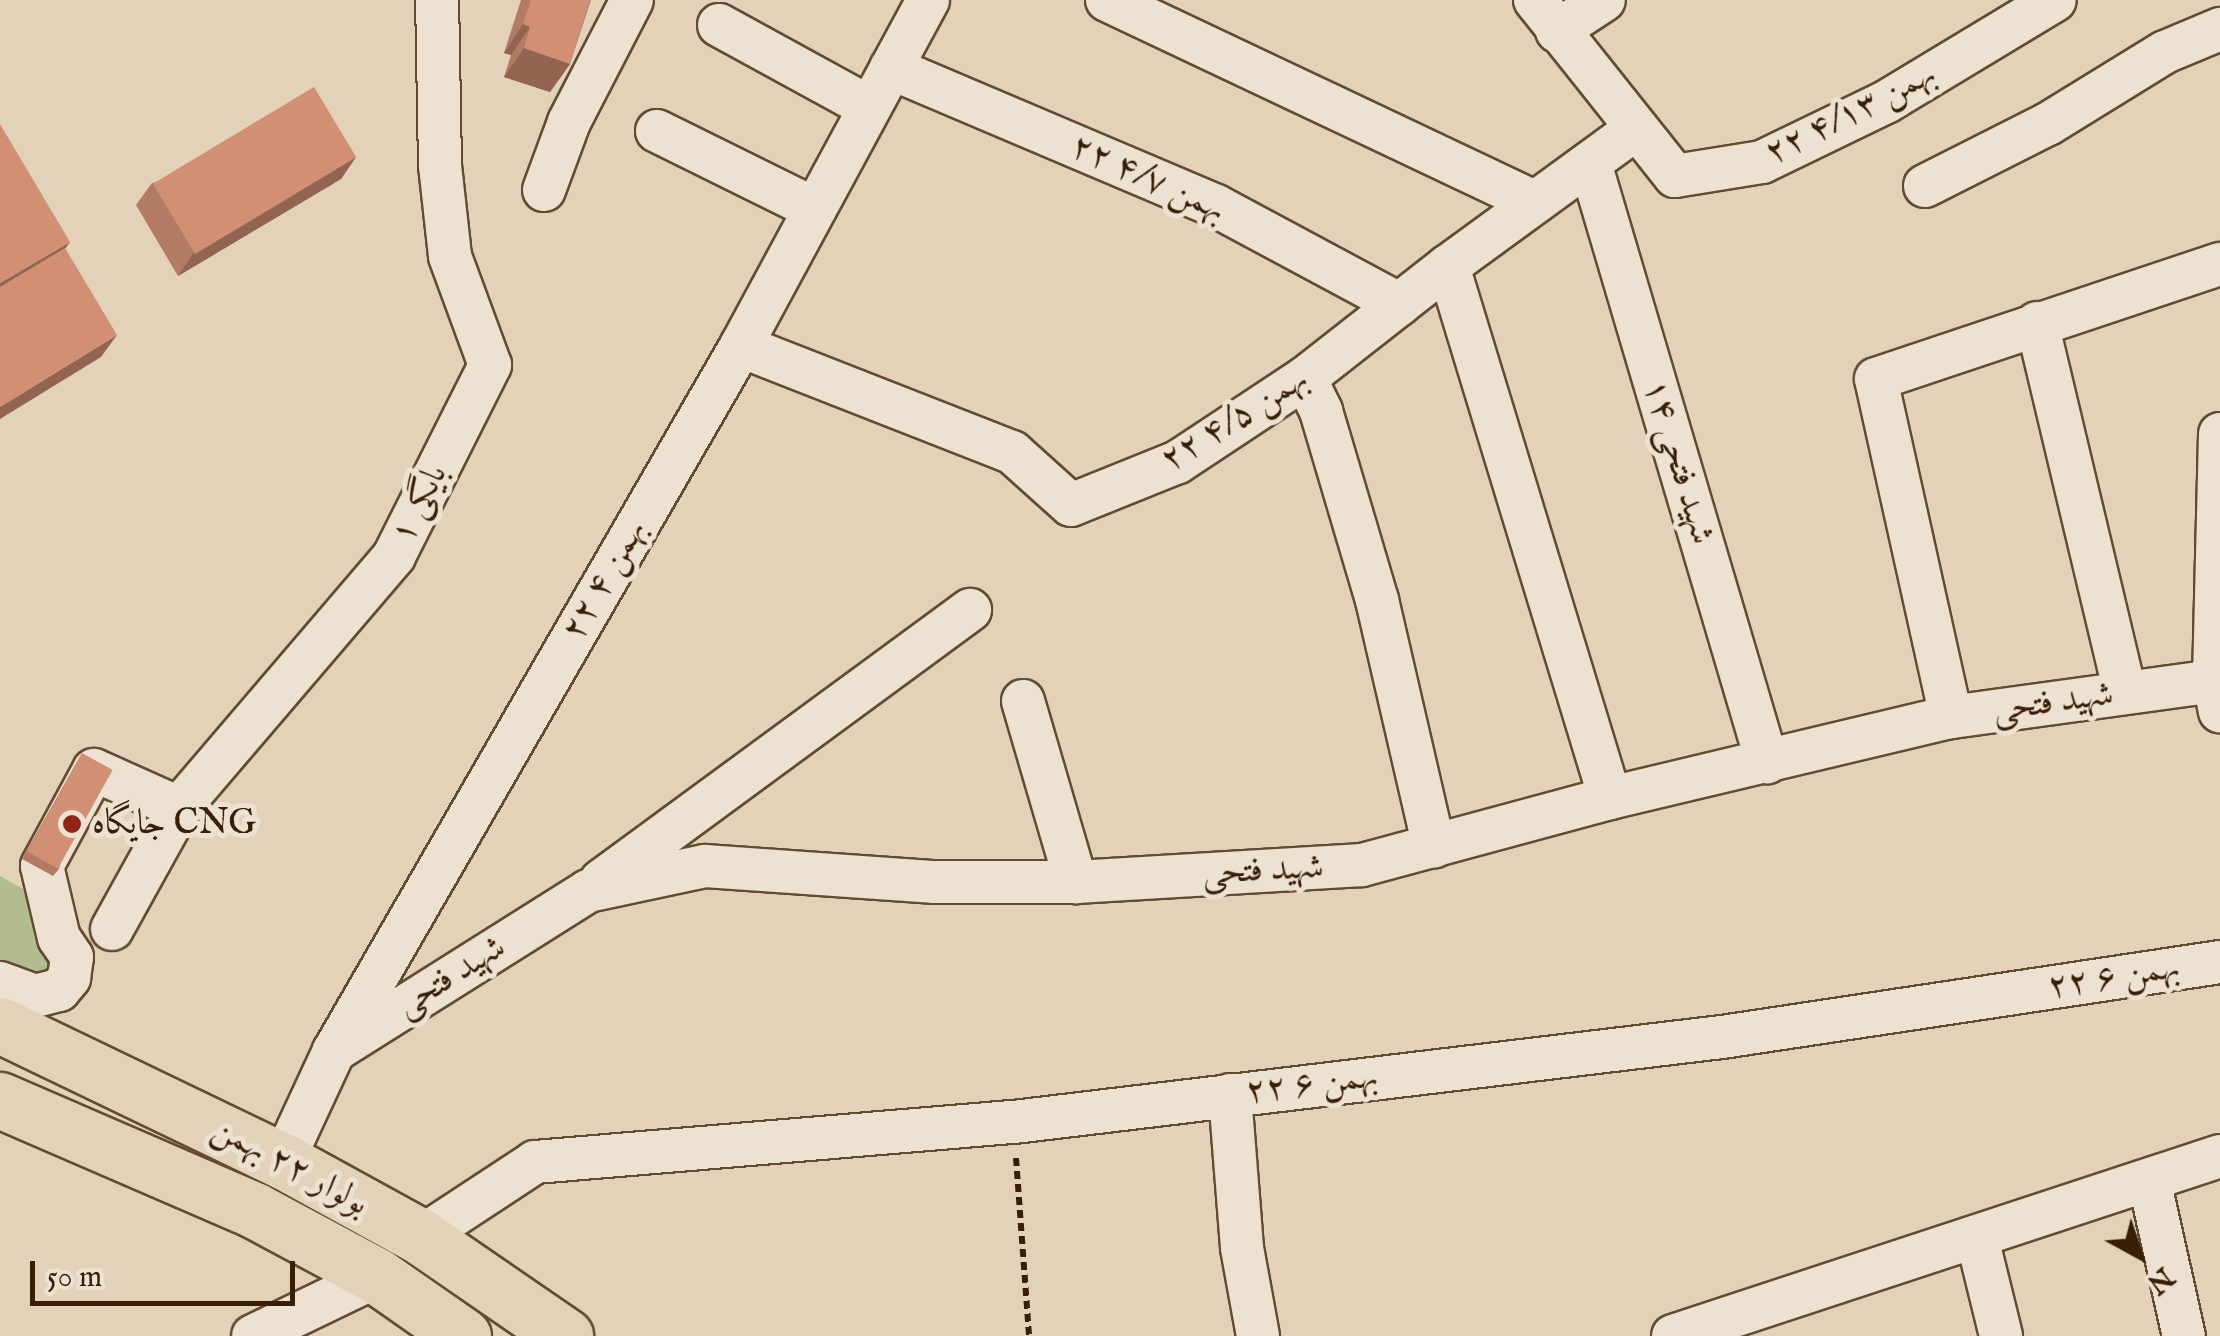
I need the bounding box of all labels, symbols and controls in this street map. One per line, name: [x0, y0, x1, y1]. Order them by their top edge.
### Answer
street label: ۲۲ بهمن ۴/۱۳: [1759, 53, 1943, 175]
street label: ۲۲ بهمن ۴/۷: [1064, 126, 1232, 232]
street label: ۲۲ بهمن ۴/۵: [1154, 358, 1316, 482]
street label: شهید فتحی ۱۴: [1633, 375, 1723, 549]
street label: بایگی ۱: [382, 457, 458, 551]
street label: ۲۲ بهمن ۴: [554, 512, 656, 648]
street label: شهید فتحی: [1990, 674, 2116, 732]
place label: جایگاه CNG: [92, 803, 256, 845]
marker: جایگاه CNG: [61, 813, 83, 835]
street label: شهید فتحی: [1201, 847, 1325, 895]
street label: شهید فتحی: [388, 927, 514, 1027]
street label: ۲۲ بهمن ۶: [2045, 947, 2183, 1009]
street label: ۲۲ بهمن ۶: [1243, 1056, 1381, 1114]
street label: بولوار ۲۲ بهمن: [205, 1108, 375, 1226]
north arrow: [2090, 1206, 2190, 1306]
scale bar: [35, 1241, 300, 1303]
text: N: [2139, 1258, 2180, 1301]
text: 50 m: [47, 1259, 102, 1297]

